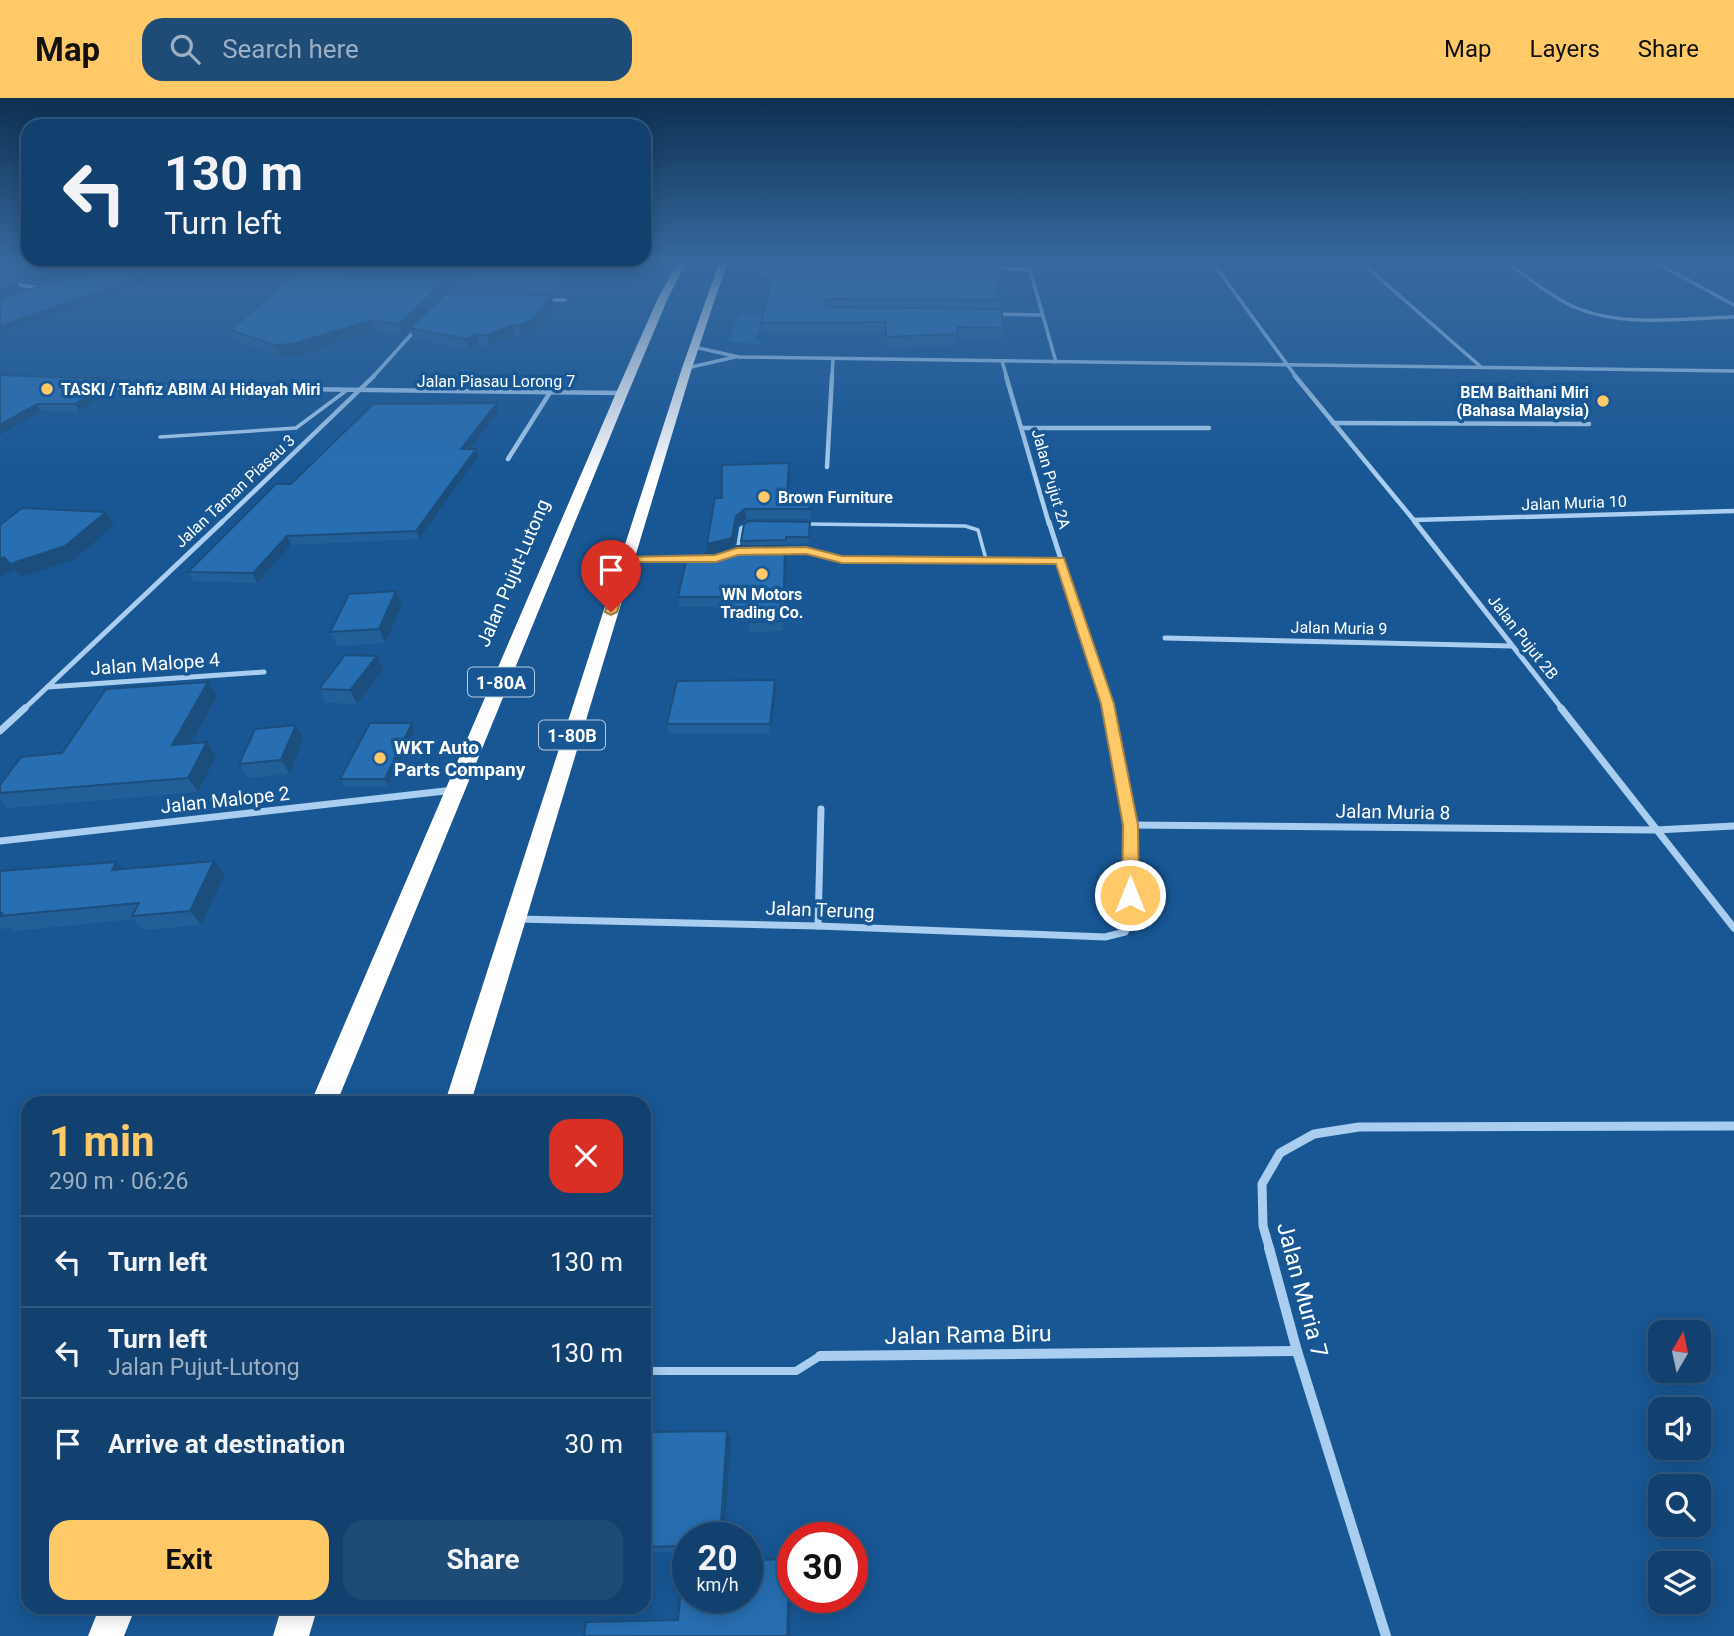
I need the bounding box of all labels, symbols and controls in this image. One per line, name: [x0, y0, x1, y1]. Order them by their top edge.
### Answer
search box: [142, 18, 632, 81]
text: Map: [35, 30, 100, 69]
icon: search: [166, 30, 204, 68]
text: Search here: [222, 34, 359, 64]
text: Map: [1444, 35, 1492, 63]
text: Layers: [1530, 35, 1600, 63]
text: Share: [1638, 35, 1699, 63]
text: 130 m: [164, 145, 303, 202]
icon: left: [49, 147, 140, 238]
text: Turn left: [164, 204, 282, 242]
street label: Jalan Piasau Lorong 7: [417, 372, 575, 391]
place label: TASKI / Tahfiz ABIM Al Hidayah Miri: [61, 380, 321, 399]
marker: TASKI / Tahfiz ABIM Al Hidayah Miri: [39, 381, 55, 397]
place label: BEM Baithani Miri (Bahasa Malaysia): [1456, 383, 1589, 420]
marker: BEM Baithani Miri (Bahasa Malaysia): [1595, 393, 1611, 409]
street label: Jalan Pujut 2A: [1028, 427, 1074, 532]
street label: Jalan Taman Piasau 3: [171, 431, 299, 551]
place label: Brown Furniture: [778, 488, 893, 507]
marker: Brown Furniture: [756, 489, 772, 505]
street label: Jalan Muria 10: [1521, 492, 1627, 514]
street label: Jalan Pujut-Lutong: [471, 496, 555, 650]
pin: [581, 540, 641, 612]
icon: arrive: [592, 551, 630, 589]
marker: WN Motors Trading Co.: [754, 566, 770, 582]
place label: WN Motors Trading Co.: [720, 585, 804, 622]
street label: Jalan Pujut 2B: [1484, 591, 1562, 683]
street label: Jalan Muria 9: [1290, 618, 1388, 638]
street label: Jalan Malope 4: [90, 648, 221, 680]
road number: 1-80A: [468, 668, 534, 696]
road number: 1-80B: [539, 720, 605, 750]
place label: WKT Auto Parts Company: [394, 736, 526, 781]
marker: WKT Auto Parts Company: [372, 750, 388, 766]
street label: Jalan Malope 2: [159, 782, 291, 818]
street label: Jalan Muria 8: [1335, 799, 1451, 825]
position arrow: [1093, 858, 1167, 932]
street label: Jalan Terung: [765, 897, 875, 923]
text: 1 min: [49, 1117, 155, 1166]
button: close: [549, 1119, 623, 1193]
text: 290 m · 06:26: [49, 1168, 188, 1195]
street label: Jalan Muria 7: [1271, 1219, 1333, 1361]
icon: left: [49, 1243, 87, 1281]
text: Turn left: [108, 1247, 207, 1277]
text: 130 m: [550, 1247, 623, 1277]
street label: Jalan Rama Biru: [884, 1320, 1052, 1350]
north arrow: [1648, 1320, 1712, 1382]
map controls: [1648, 1320, 1711, 1614]
text: Turn left: [108, 1324, 207, 1354]
icon: left: [49, 1334, 87, 1372]
text: 130 m: [550, 1338, 623, 1368]
text: Jalan Pujut-Lutong: [108, 1354, 300, 1381]
button: sound: [1648, 1397, 1711, 1460]
icon: arrive: [49, 1425, 87, 1463]
text: Arrive at destination: [108, 1429, 345, 1459]
text: 30 m: [565, 1429, 623, 1459]
button: search: [1648, 1474, 1711, 1537]
button: Exit: [49, 1520, 329, 1600]
button: Share: [343, 1520, 623, 1600]
speed limit sign: 30: [777, 1522, 868, 1613]
text: 20: [697, 1538, 738, 1579]
button: layers: [1648, 1551, 1711, 1614]
text: km/h: [696, 1574, 739, 1595]

